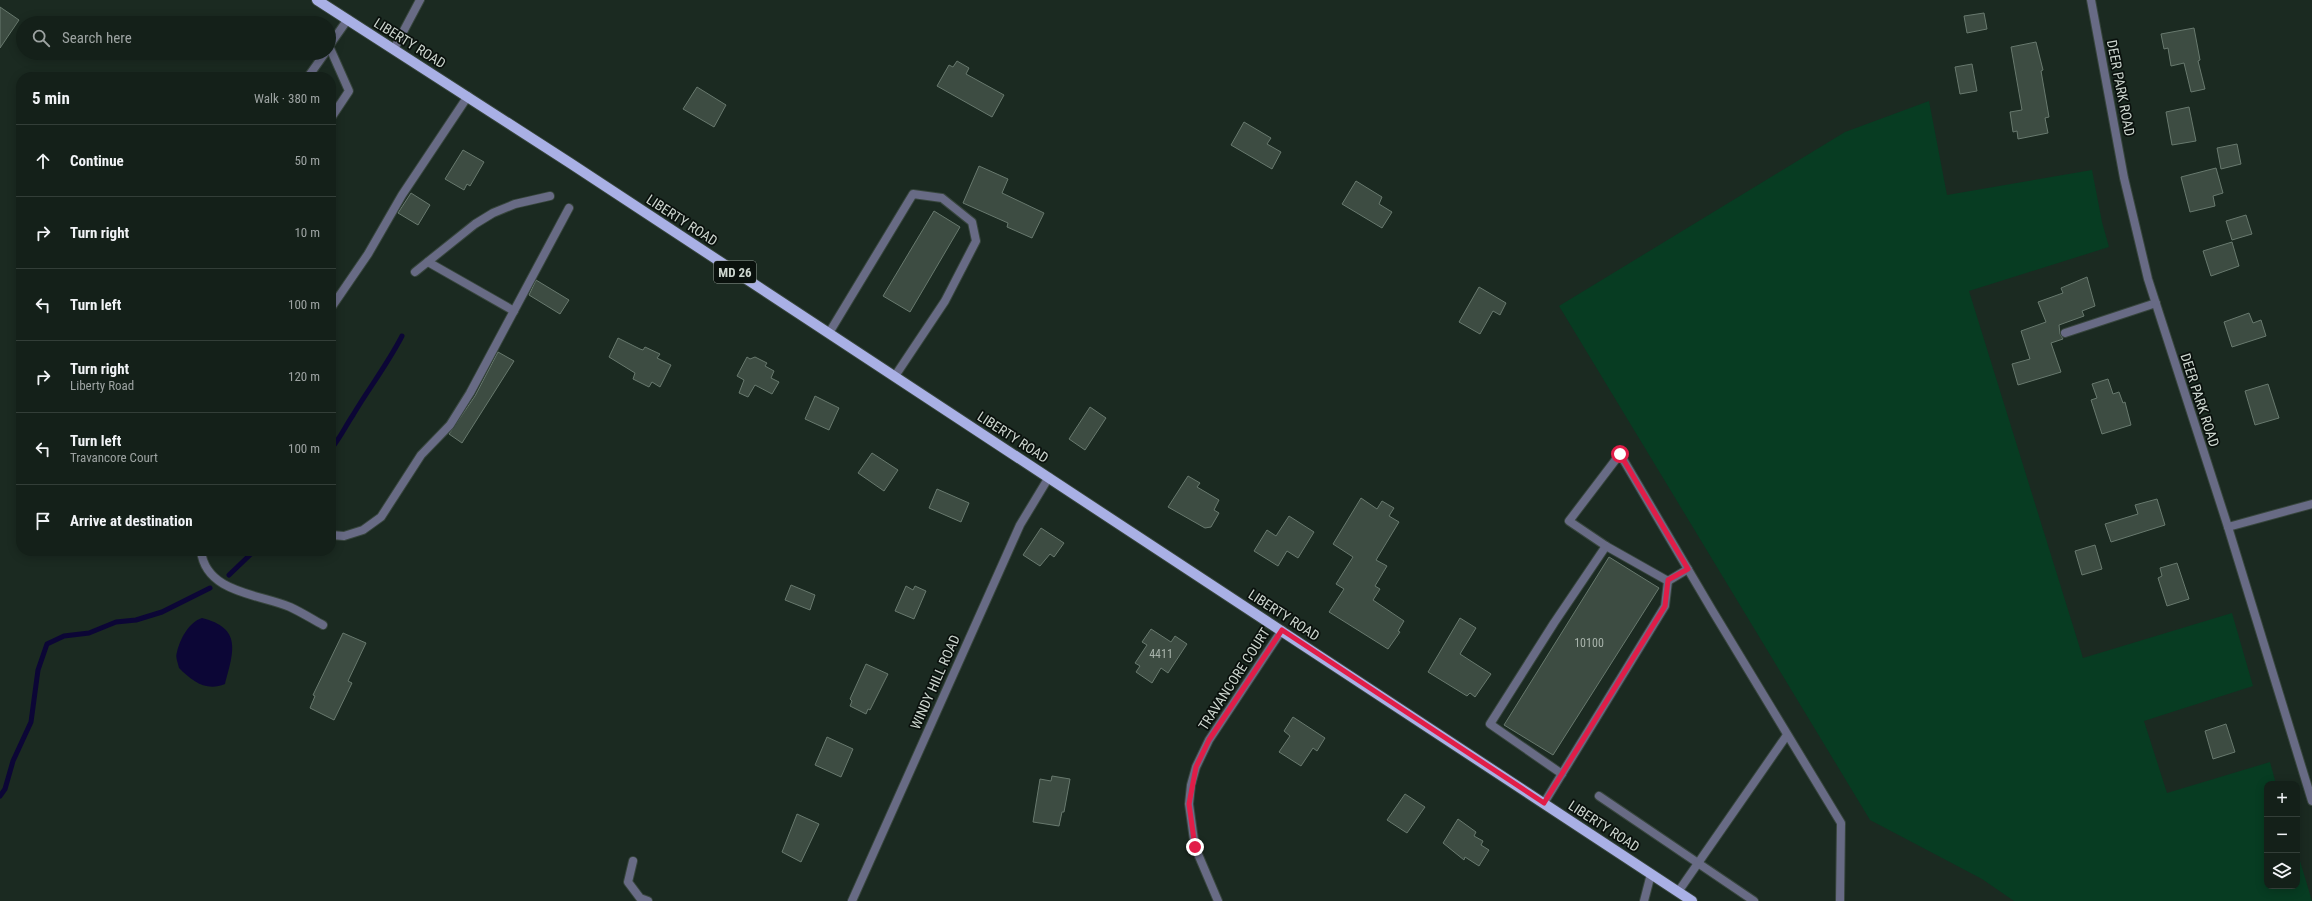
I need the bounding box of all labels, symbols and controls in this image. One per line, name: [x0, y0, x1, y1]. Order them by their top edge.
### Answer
street label: LIBERTY ROAD: [371, 15, 449, 71]
search box: [16, 16, 336, 60]
icon: search: [30, 27, 52, 49]
text: Search here: [62, 29, 132, 47]
street label: DEER PARK ROAD: [2104, 39, 2138, 137]
text: 5 min: [32, 88, 70, 108]
text: Walk · 380 m: [254, 91, 320, 106]
icon: ahead: [32, 150, 54, 172]
text: Continue: [70, 152, 124, 170]
text: 50 m: [294, 153, 320, 168]
street label: LIBERTY ROAD: [644, 191, 720, 249]
icon: right: [32, 222, 54, 244]
text: Turn right: [70, 224, 129, 242]
text: 10 m: [294, 225, 320, 240]
road number: MD 26: [714, 261, 756, 283]
icon: left: [32, 294, 54, 316]
text: Turn left: [70, 296, 121, 314]
text: 100 m: [288, 297, 320, 312]
street label: DEER PARK ROAD: [2177, 351, 2223, 449]
text: Turn right: [70, 360, 129, 378]
icon: right: [32, 366, 54, 388]
text: 120 m: [288, 369, 320, 384]
text: Liberty Road: [70, 378, 134, 393]
street label: LIBERTY ROAD: [975, 408, 1051, 466]
text: Turn left: [70, 432, 121, 450]
icon: left: [32, 438, 54, 460]
text: 100 m: [288, 441, 320, 456]
route start: [1611, 445, 1629, 463]
text: Travancore Court: [70, 450, 158, 465]
icon: arrive: [32, 510, 54, 532]
text: Arrive at destination: [70, 512, 193, 530]
street label: LIBERTY ROAD: [1246, 586, 1322, 644]
street label: TRAVANCORE COURT: [1195, 625, 1273, 733]
street label: WINDY HILL ROAD: [907, 632, 963, 732]
house number: 10100: [1574, 636, 1604, 650]
house number: 4411: [1149, 647, 1173, 661]
map controls: [2264, 781, 2300, 889]
button: +: [2264, 781, 2300, 817]
street label: LIBERTY ROAD: [1566, 797, 1642, 855]
button: −: [2264, 817, 2300, 853]
route end: [1186, 838, 1204, 856]
button: layers: [2264, 853, 2300, 889]

